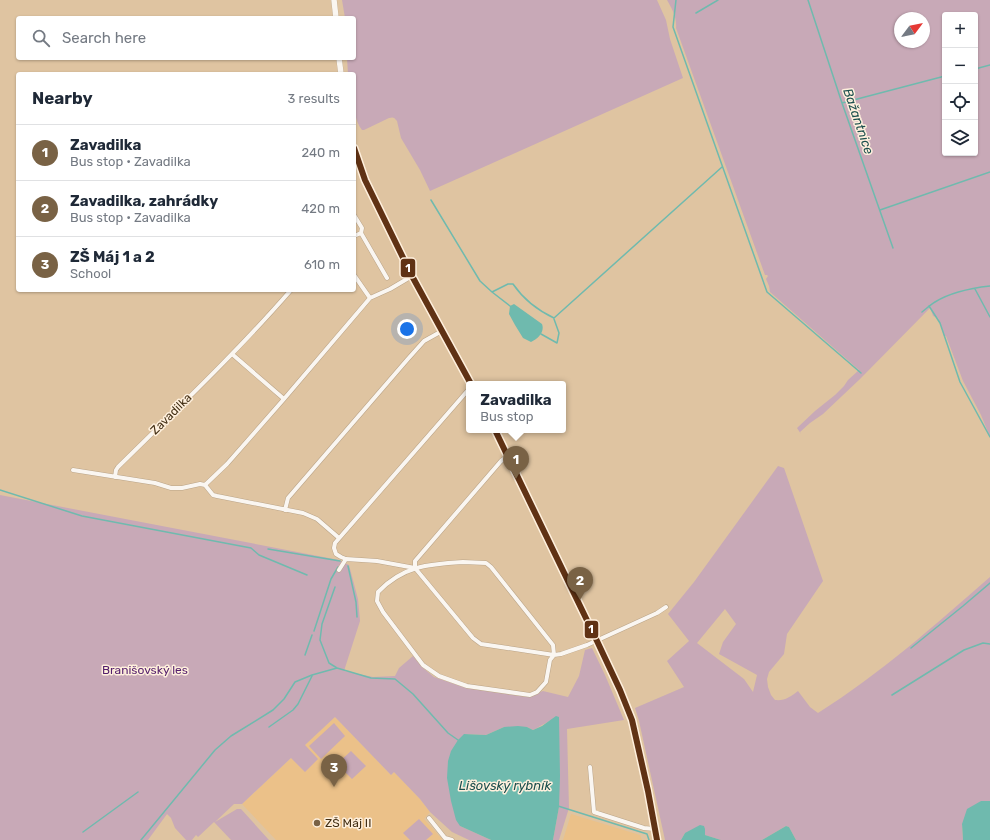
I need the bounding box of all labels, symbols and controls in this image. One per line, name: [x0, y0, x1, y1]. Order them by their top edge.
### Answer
north arrow: [894, 12, 930, 48]
map controls: [942, 12, 978, 156]
button: +: [942, 12, 978, 48]
search box: [16, 16, 356, 60]
icon: search: [30, 27, 52, 49]
text: Search here: [62, 29, 146, 47]
button: −: [942, 48, 978, 84]
button: locate: [942, 84, 978, 120]
water label: Bažantnice: [840, 86, 877, 156]
text: Nearby: [32, 88, 93, 108]
text: 3 results: [288, 91, 340, 106]
button: layers: [942, 120, 978, 156]
text: Zavadilka: [70, 136, 141, 154]
text: 1: [42, 145, 48, 160]
text: 240 m: [301, 145, 340, 160]
text: Bus stop · Zavadilka: [70, 154, 191, 169]
text: Zavadilka, zahrádky: [70, 192, 218, 210]
text: 2: [41, 201, 49, 216]
text: 420 m: [301, 201, 340, 216]
text: Bus stop · Zavadilka: [70, 210, 191, 225]
text: ZŠ Máj 1 a 2: [70, 248, 155, 266]
text: 3: [41, 257, 49, 272]
text: 610 m: [304, 257, 340, 272]
line badge: 1: [400, 258, 416, 278]
text: 1: [405, 262, 411, 275]
text: School: [70, 266, 111, 281]
your location: [397, 319, 417, 339]
popup: [466, 381, 566, 433]
street label: Zavadilka: [148, 391, 194, 437]
text: Zavadilka: [480, 391, 552, 409]
text: Bus stop: [480, 409, 534, 424]
pin: 1: [503, 446, 529, 479]
pin: 2: [567, 567, 593, 600]
line badge: 1: [584, 620, 599, 639]
text: 1: [588, 623, 594, 636]
park label: Branišovský les: [102, 663, 188, 677]
pin: 3: [321, 754, 347, 787]
water label: Lišovský rybník: [459, 778, 551, 793]
place label: ZŠ Máj II: [325, 816, 371, 830]
marker: ZŠ Máj II: [312, 818, 322, 828]

